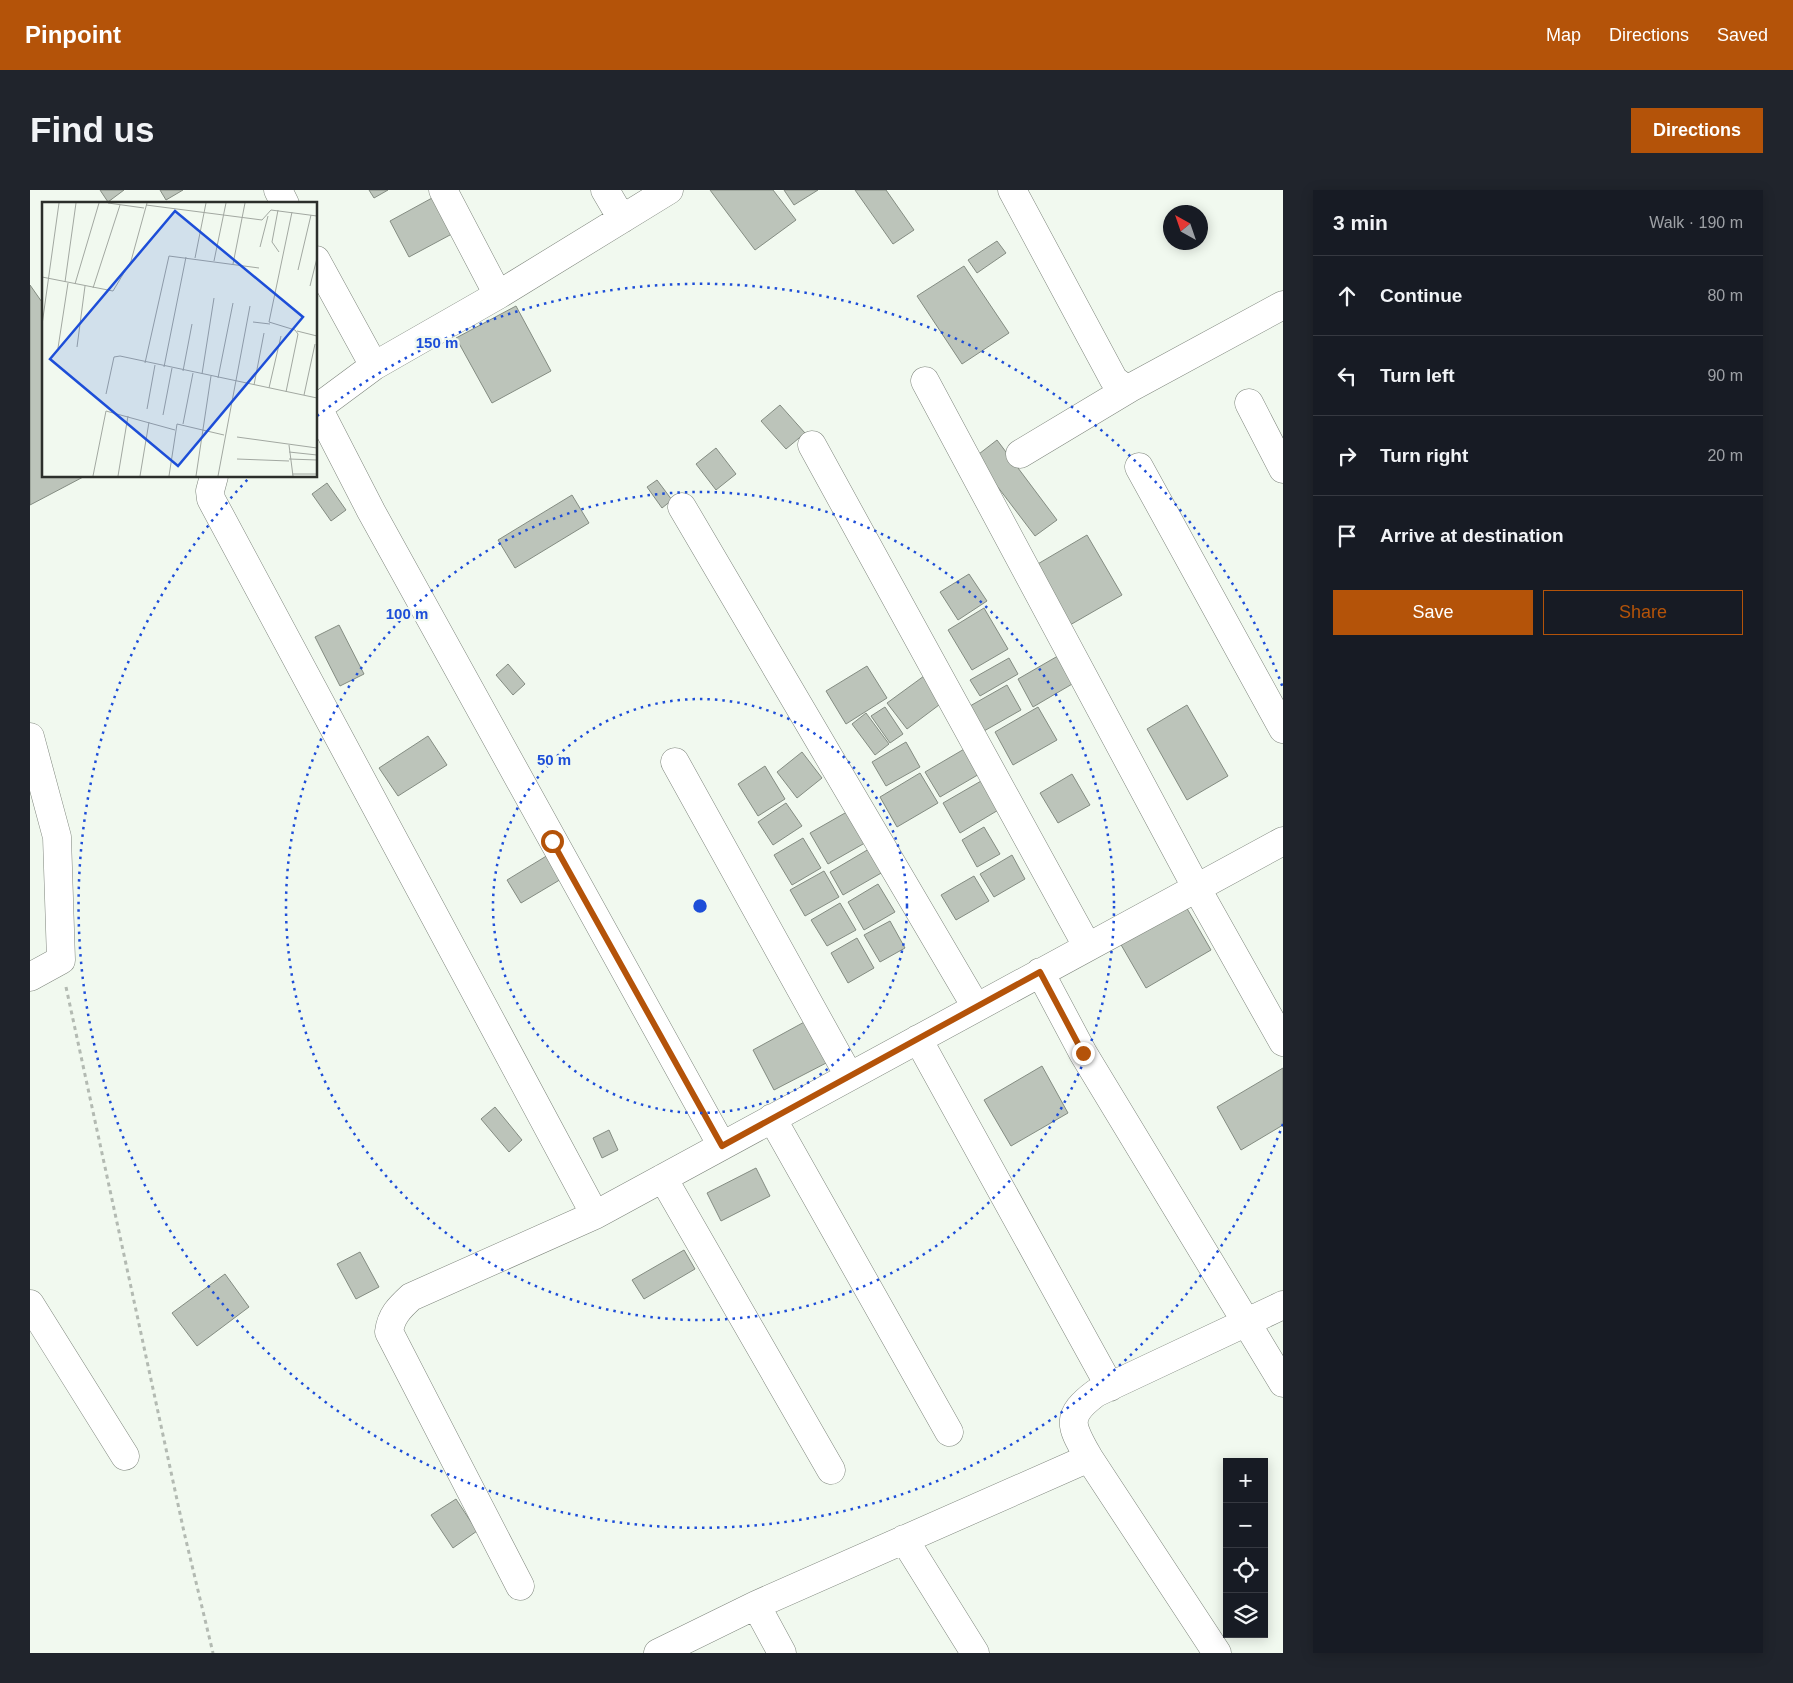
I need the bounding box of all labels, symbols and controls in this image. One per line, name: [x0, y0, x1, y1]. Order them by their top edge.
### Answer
text: Pinpoint: [25, 21, 121, 48]
text: Map: [1546, 25, 1581, 45]
text: Directions: [1609, 25, 1689, 45]
text: Saved: [1717, 25, 1768, 45]
button: Directions: [1631, 108, 1763, 153]
text: Find us: [30, 110, 154, 149]
inset map: [42, 202, 318, 478]
north arrow: [1163, 205, 1208, 250]
text: 3 min: [1333, 211, 1388, 234]
text: Walk · 190 m: [1649, 214, 1743, 231]
icon: ahead: [1333, 282, 1361, 310]
text: Continue: [1380, 285, 1462, 306]
text: 80 m: [1707, 287, 1743, 304]
text: 150 m: [416, 334, 458, 351]
icon: left: [1333, 362, 1361, 390]
text: Turn left: [1380, 365, 1455, 386]
text: 90 m: [1707, 367, 1743, 384]
icon: right: [1333, 442, 1361, 470]
text: Turn right: [1380, 445, 1468, 466]
text: 20 m: [1707, 447, 1743, 464]
icon: arrive: [1333, 522, 1361, 550]
text: Arrive at destination: [1380, 525, 1564, 546]
button: Save: [1333, 590, 1533, 635]
button: Share: [1543, 590, 1743, 635]
text: 100 m: [386, 605, 428, 622]
text: 50 m: [537, 751, 571, 768]
route start: [541, 830, 564, 853]
centre of rings: [691, 897, 709, 915]
route end: [1072, 1042, 1095, 1065]
map controls: [1223, 1458, 1268, 1638]
button: +: [1223, 1458, 1268, 1503]
button: −: [1223, 1503, 1268, 1548]
button: locate: [1223, 1548, 1268, 1593]
button: layers: [1223, 1593, 1268, 1638]

